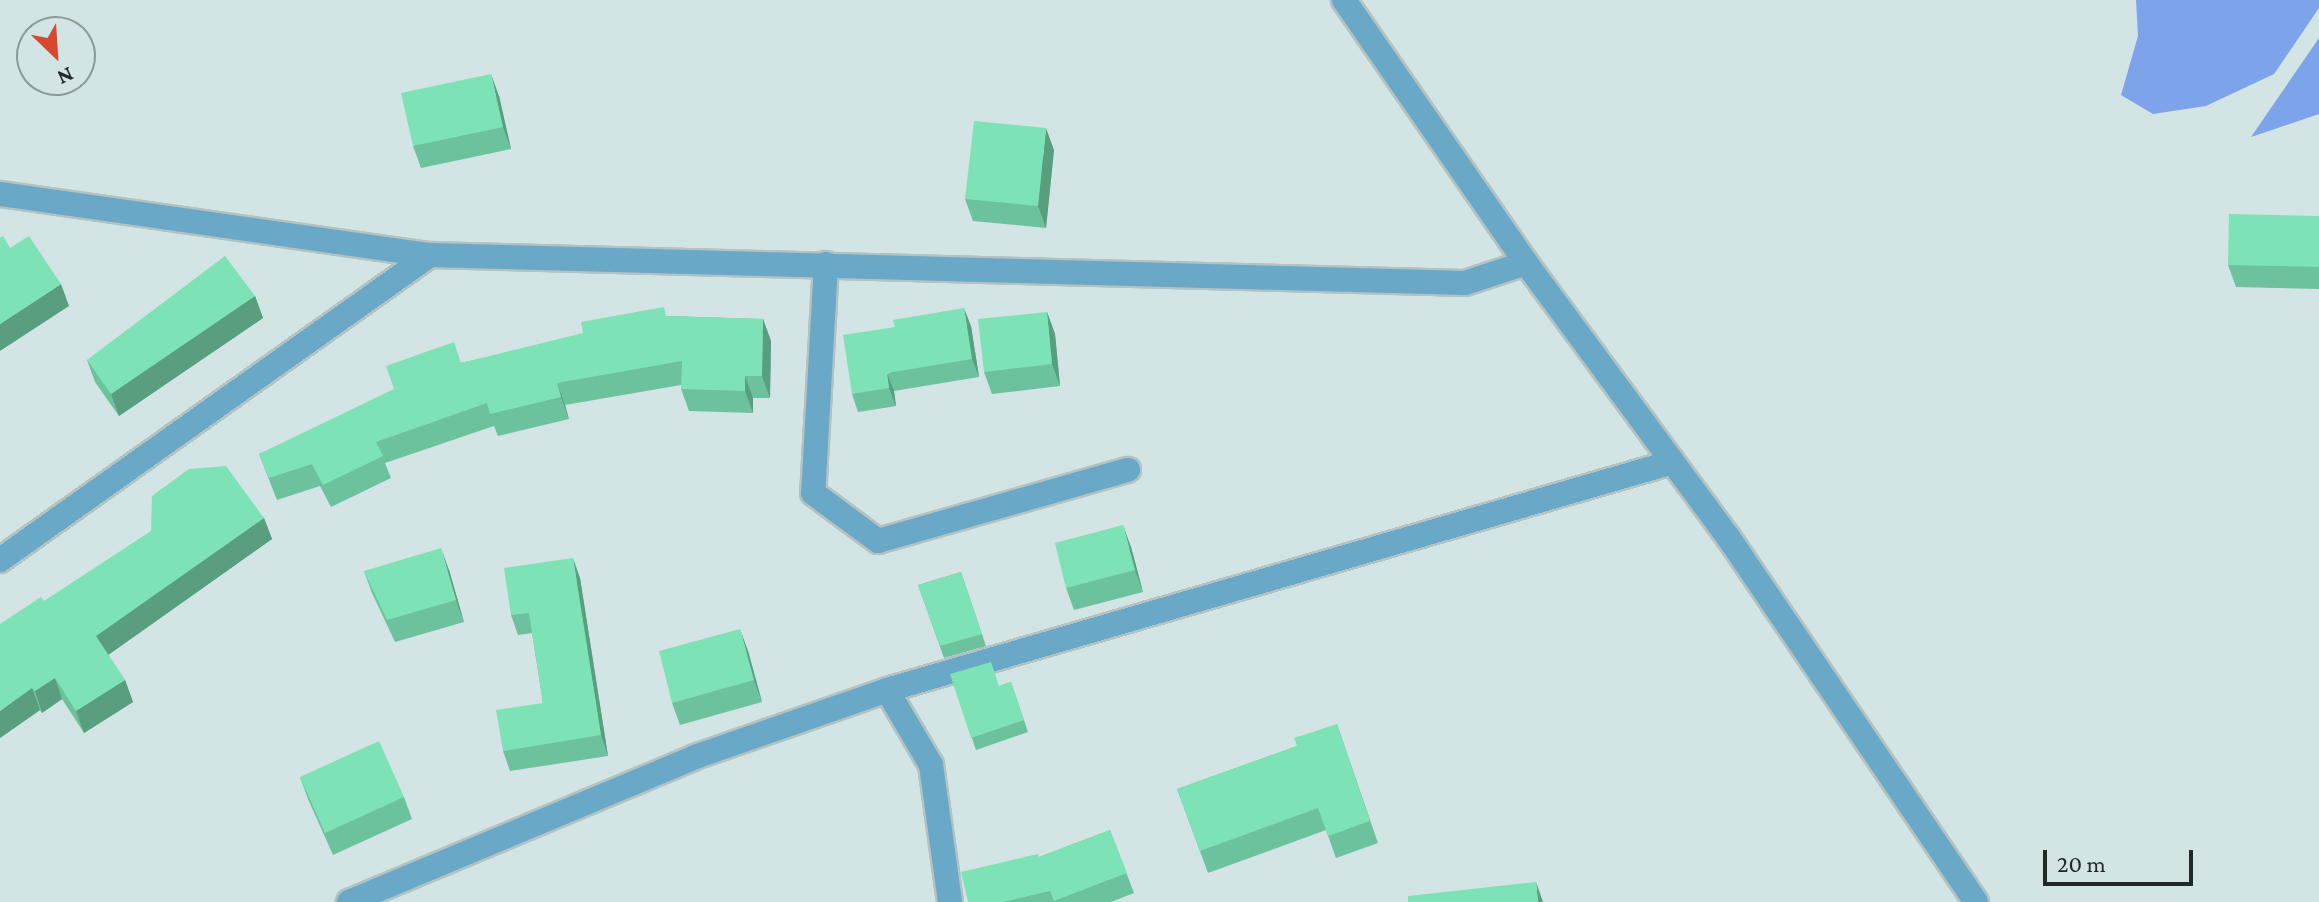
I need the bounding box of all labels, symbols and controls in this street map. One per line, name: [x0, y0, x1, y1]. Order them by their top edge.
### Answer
north arrow: [16, 16, 96, 96]
text: N: [53, 62, 78, 91]
scale bar: [2047, 834, 2197, 884]
text: 20 m: [2057, 850, 2106, 877]

